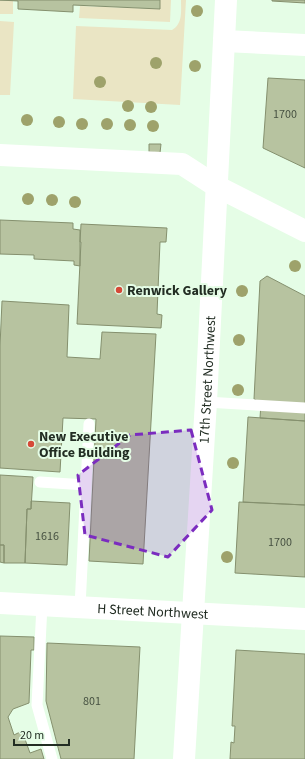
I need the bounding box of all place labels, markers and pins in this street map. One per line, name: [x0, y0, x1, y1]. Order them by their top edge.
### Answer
place label: Renwick Gallery: [127, 281, 228, 301]
marker: Renwick Gallery: [114, 285, 124, 295]
place label: New Executive Office Building: [39, 427, 130, 463]
marker: New Executive Office Building: [26, 439, 36, 449]

